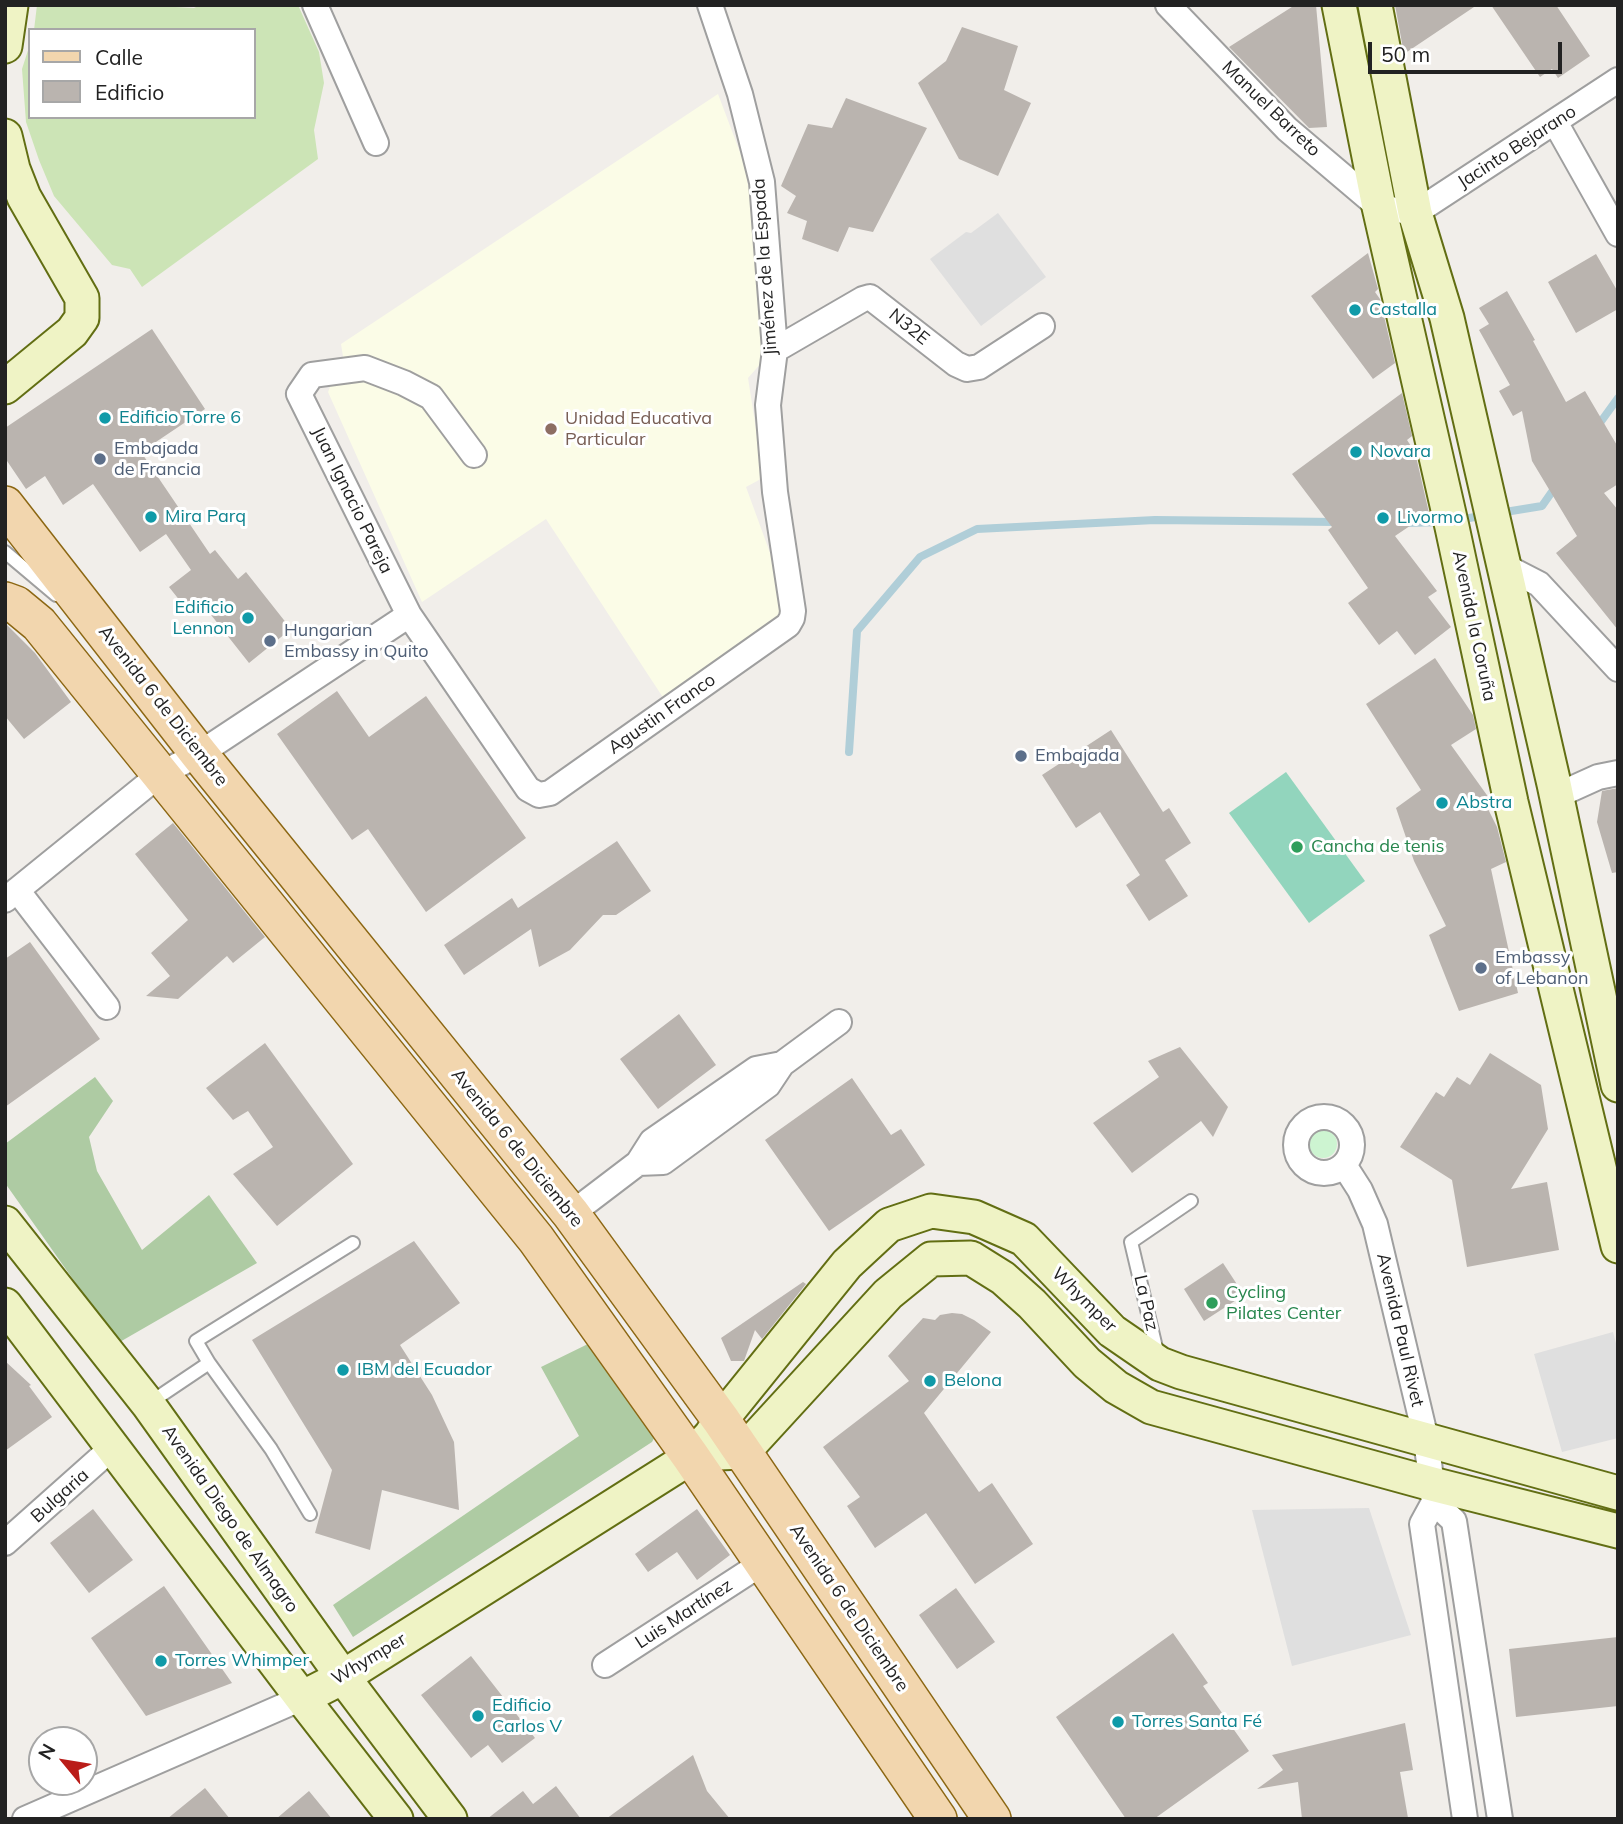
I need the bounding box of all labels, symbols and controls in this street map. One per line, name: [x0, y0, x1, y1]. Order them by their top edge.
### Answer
legend: [28, 28, 256, 119]
scale bar: [1371, 28, 1565, 72]
text: 50 m: [1381, 41, 1430, 67]
text: Calle: [95, 44, 143, 70]
street label: Manuel Barreto: [1217, 57, 1325, 161]
text: Edificio: [95, 79, 164, 105]
street label: Jacinto Bejarano: [1454, 101, 1580, 193]
street label: Jiménez de la Espada: [748, 178, 782, 356]
place label: Castalla: [1369, 299, 1437, 321]
marker: Castalla: [1347, 302, 1363, 318]
street label: N32E: [884, 304, 934, 350]
place label: Edificio Torre 6: [119, 407, 241, 429]
place label: Unidad Educativa Particular: [565, 408, 712, 450]
marker: Edificio Torre 6: [97, 410, 113, 426]
marker: Unidad Educativa Particular: [543, 421, 559, 437]
street label: Juan Ignacio Pareja: [307, 423, 397, 577]
place label: Embajada de Francia: [114, 438, 201, 480]
place label: Novara: [1370, 441, 1431, 463]
marker: Novara: [1348, 444, 1364, 460]
marker: Embajada de Francia: [92, 451, 108, 467]
place label: Mira Parq: [165, 506, 246, 528]
place label: Livormo: [1397, 507, 1463, 529]
marker: Mira Parq: [143, 509, 159, 525]
marker: Livormo: [1375, 510, 1391, 526]
street label: Avenida la Coruña: [1448, 549, 1500, 703]
place label: Edificio Lennon: [173, 597, 234, 640]
marker: Edificio Lennon: [240, 610, 256, 626]
place label: Hungarian Embassy in Quito: [284, 620, 429, 662]
street label: Avenida 6 de Diciembre: [94, 622, 232, 790]
marker: Hungarian Embassy in Quito: [262, 633, 278, 649]
street label: Agustin Franco: [604, 669, 720, 759]
place label: Embajada: [1035, 745, 1120, 767]
marker: Embajada: [1013, 748, 1029, 764]
place label: Abstra: [1456, 792, 1512, 814]
marker: Abstra: [1434, 795, 1450, 811]
place label: Cancha de tenis: [1311, 836, 1444, 858]
marker: Cancha de tenis: [1289, 839, 1305, 855]
place label: Embassy of Lebanon: [1495, 947, 1588, 990]
marker: Embassy of Lebanon: [1473, 960, 1489, 976]
street label: Avenida 6 de Diciembre: [446, 1064, 588, 1232]
street label: Avenida Paul Rivet: [1372, 1251, 1428, 1409]
street label: Whymper: [1047, 1263, 1121, 1337]
street label: La Paz: [1129, 1273, 1163, 1333]
place label: Cycling Pilates Center: [1226, 1282, 1341, 1324]
marker: Cycling Pilates Center: [1204, 1295, 1220, 1311]
place label: IBM del Ecuador: [357, 1359, 492, 1381]
marker: IBM del Ecuador: [335, 1362, 351, 1378]
place label: Belona: [944, 1370, 1002, 1392]
marker: Belona: [922, 1373, 938, 1389]
street label: Avenida Diego de Almagro: [157, 1421, 303, 1617]
street label: Bulgaria: [27, 1464, 93, 1528]
street label: Avenida 6 de Diciembre: [785, 1520, 913, 1696]
street label: Luis Martínez: [631, 1575, 737, 1653]
street label: Whymper: [328, 1628, 410, 1690]
place label: Torres Whimper: [175, 1650, 309, 1672]
marker: Torres Whimper: [153, 1653, 169, 1669]
place label: Edificio Carlos V: [492, 1695, 562, 1738]
marker: Edificio Carlos V: [470, 1708, 486, 1724]
place label: Torres Santa Fé: [1132, 1711, 1262, 1733]
marker: Torres Santa Fé: [1110, 1714, 1126, 1730]
north arrow: [28, 1726, 98, 1796]
text: N: [33, 1739, 61, 1764]

